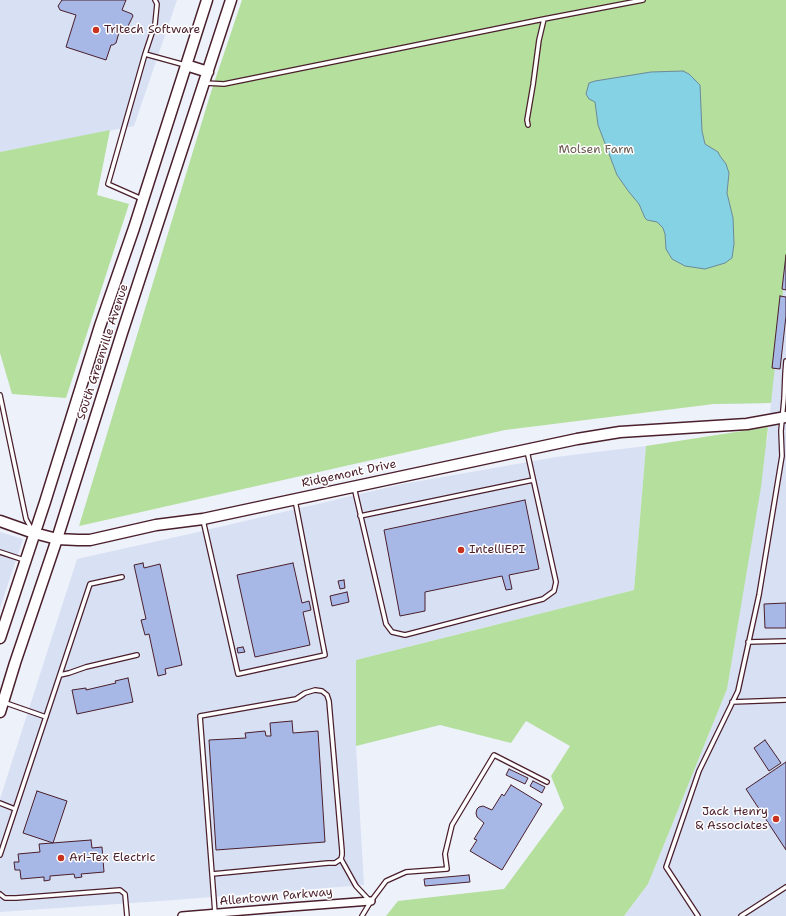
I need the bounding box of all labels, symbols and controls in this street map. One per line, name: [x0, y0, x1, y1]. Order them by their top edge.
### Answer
place label: Tritech Software: [104, 23, 200, 37]
marker: Tritech Software: [91, 25, 101, 35]
park label: Molsen Farm: [558, 143, 634, 157]
street label: South Greenville Avenue: [74, 282, 132, 422]
street label: Ridgemont Drive: [300, 457, 398, 491]
place label: IntelliEPI: [469, 543, 525, 557]
marker: IntelliEPI: [456, 545, 466, 555]
place label: Jack Henry & Associates: [695, 805, 768, 833]
marker: Jack Henry & Associates: [771, 814, 781, 824]
place label: Ari-Tex Electric: [69, 851, 156, 865]
marker: Ari-Tex Electric: [56, 853, 66, 863]
street label: Allentown Parkway: [219, 885, 333, 909]

